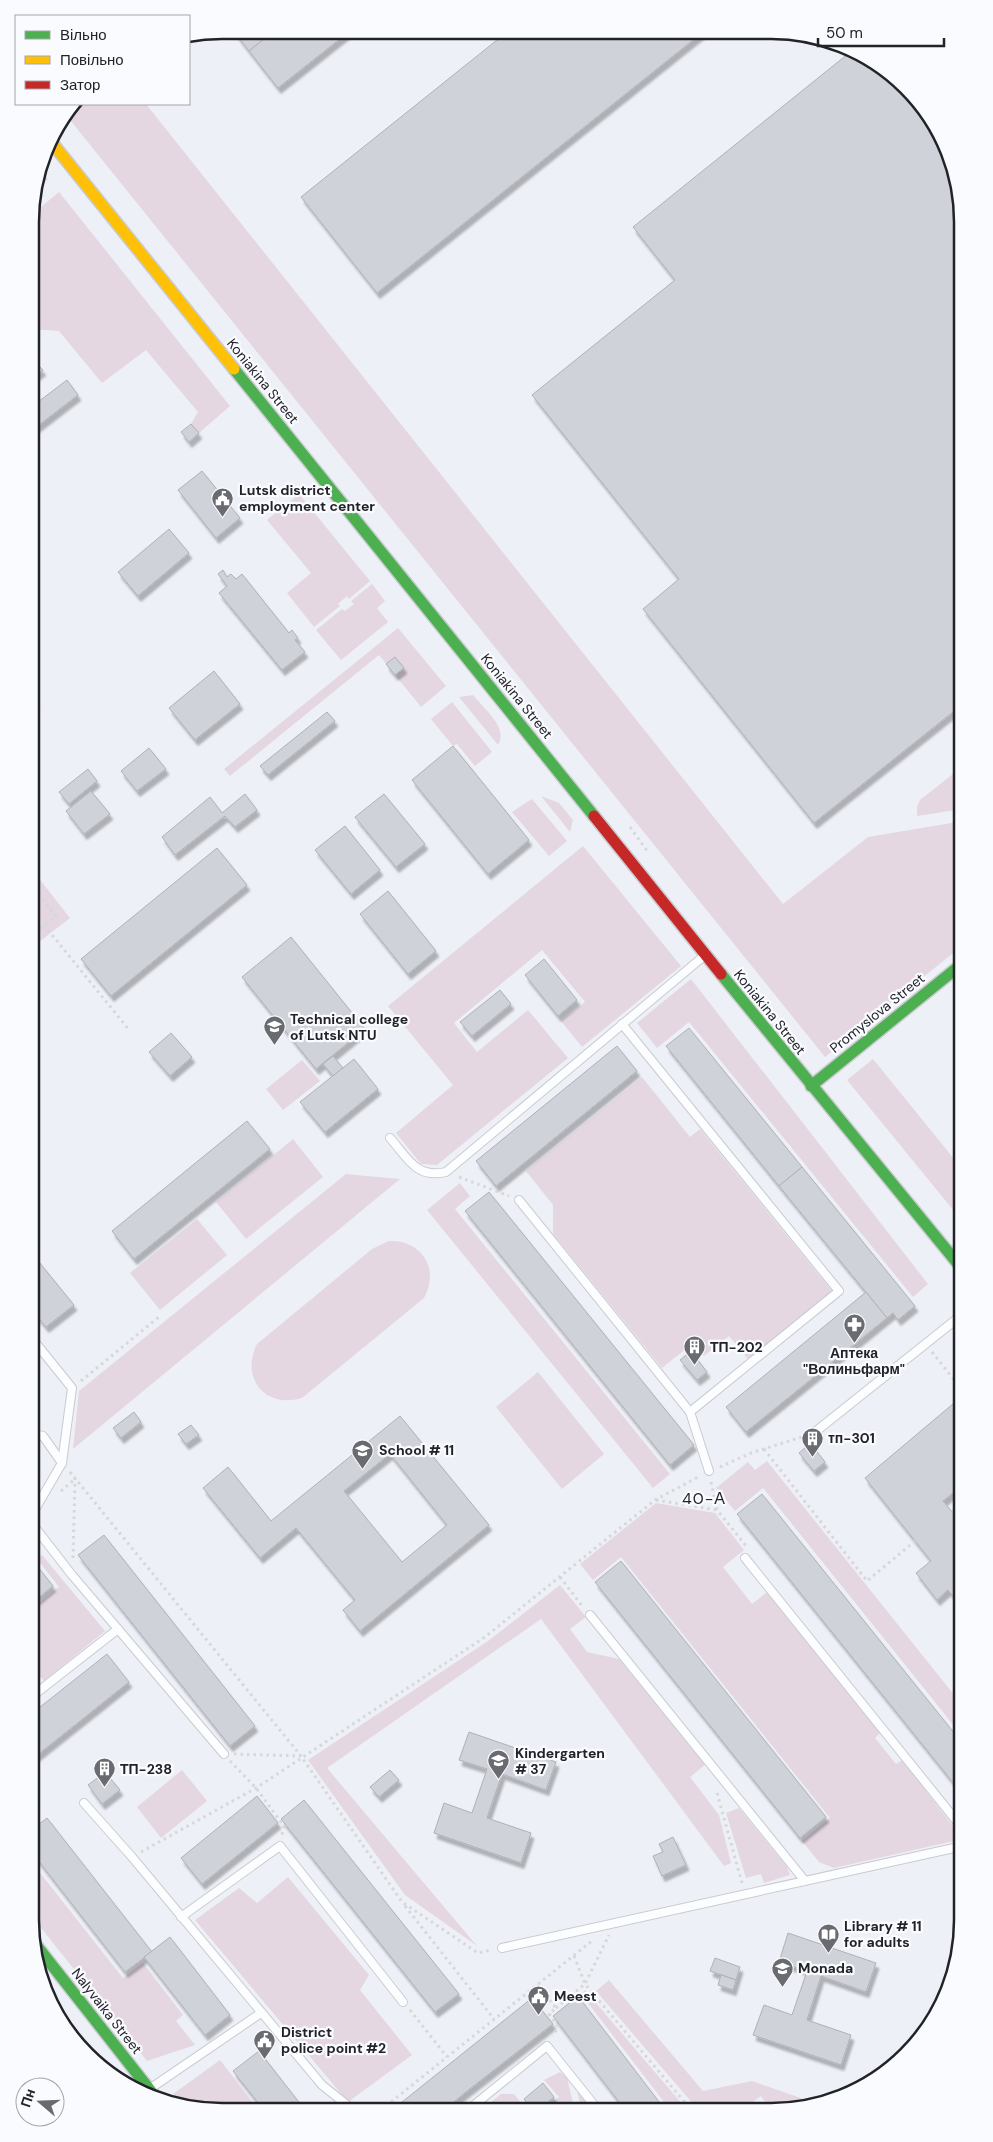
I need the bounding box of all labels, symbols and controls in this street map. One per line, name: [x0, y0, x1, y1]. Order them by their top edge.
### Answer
legend: [15, 15, 190, 105]
scale bar: [818, 15, 944, 47]
text: 50 m: [826, 23, 863, 43]
text: Вільно: [60, 25, 107, 45]
text: Повільно: [60, 50, 124, 70]
text: Затор: [60, 75, 100, 95]
street label: Koniakina Street: [223, 335, 303, 427]
place label: Lutsk district employment center: [239, 481, 375, 515]
public building icon: Lutsk district employment center: [211, 486, 235, 517]
street label: Koniakina Street: [477, 650, 557, 742]
street label: Koniakina Street: [730, 966, 810, 1058]
street label: Promyslova Street: [826, 969, 928, 1057]
place label: Technical college of Lutsk NTU: [290, 1010, 408, 1044]
school or university icon: Technical college of Lutsk NTU: [262, 1015, 286, 1046]
pharmacy icon: Аптека "Волиньфарм": [842, 1313, 866, 1344]
building icon: ТП-202: [682, 1335, 706, 1366]
place label: ТП-202: [710, 1338, 763, 1356]
place label: Аптека "Волиньфарм": [803, 1344, 905, 1378]
building icon: тп-301: [800, 1426, 824, 1457]
place label: тп-301: [828, 1429, 875, 1447]
school or university icon: School # 11: [351, 1438, 375, 1469]
place label: School # 11: [379, 1441, 454, 1459]
district label: 40-А: [682, 1488, 726, 1509]
place label: Kindergarten # 37: [515, 1744, 605, 1778]
school or university icon: Kindergarten # 37: [487, 1749, 511, 1780]
building icon: ТП-238: [92, 1757, 116, 1788]
place label: ТП-238: [120, 1760, 172, 1778]
place label: Library # 11 for adults: [844, 1917, 922, 1951]
library icon: Library # 11 for adults: [816, 1922, 840, 1953]
school or university icon: Monada: [770, 1956, 794, 1987]
place label: Monada: [798, 1959, 853, 1977]
street label: Nalyvaika Street: [68, 1964, 146, 2058]
public building icon: Meest: [526, 1984, 550, 2015]
place label: Meest: [554, 1987, 597, 2005]
place label: District police point #2: [281, 2023, 386, 2057]
public building icon: District police point #2: [253, 2028, 277, 2059]
north arrow: [15, 2077, 65, 2127]
text: Пн: [16, 2086, 39, 2109]

